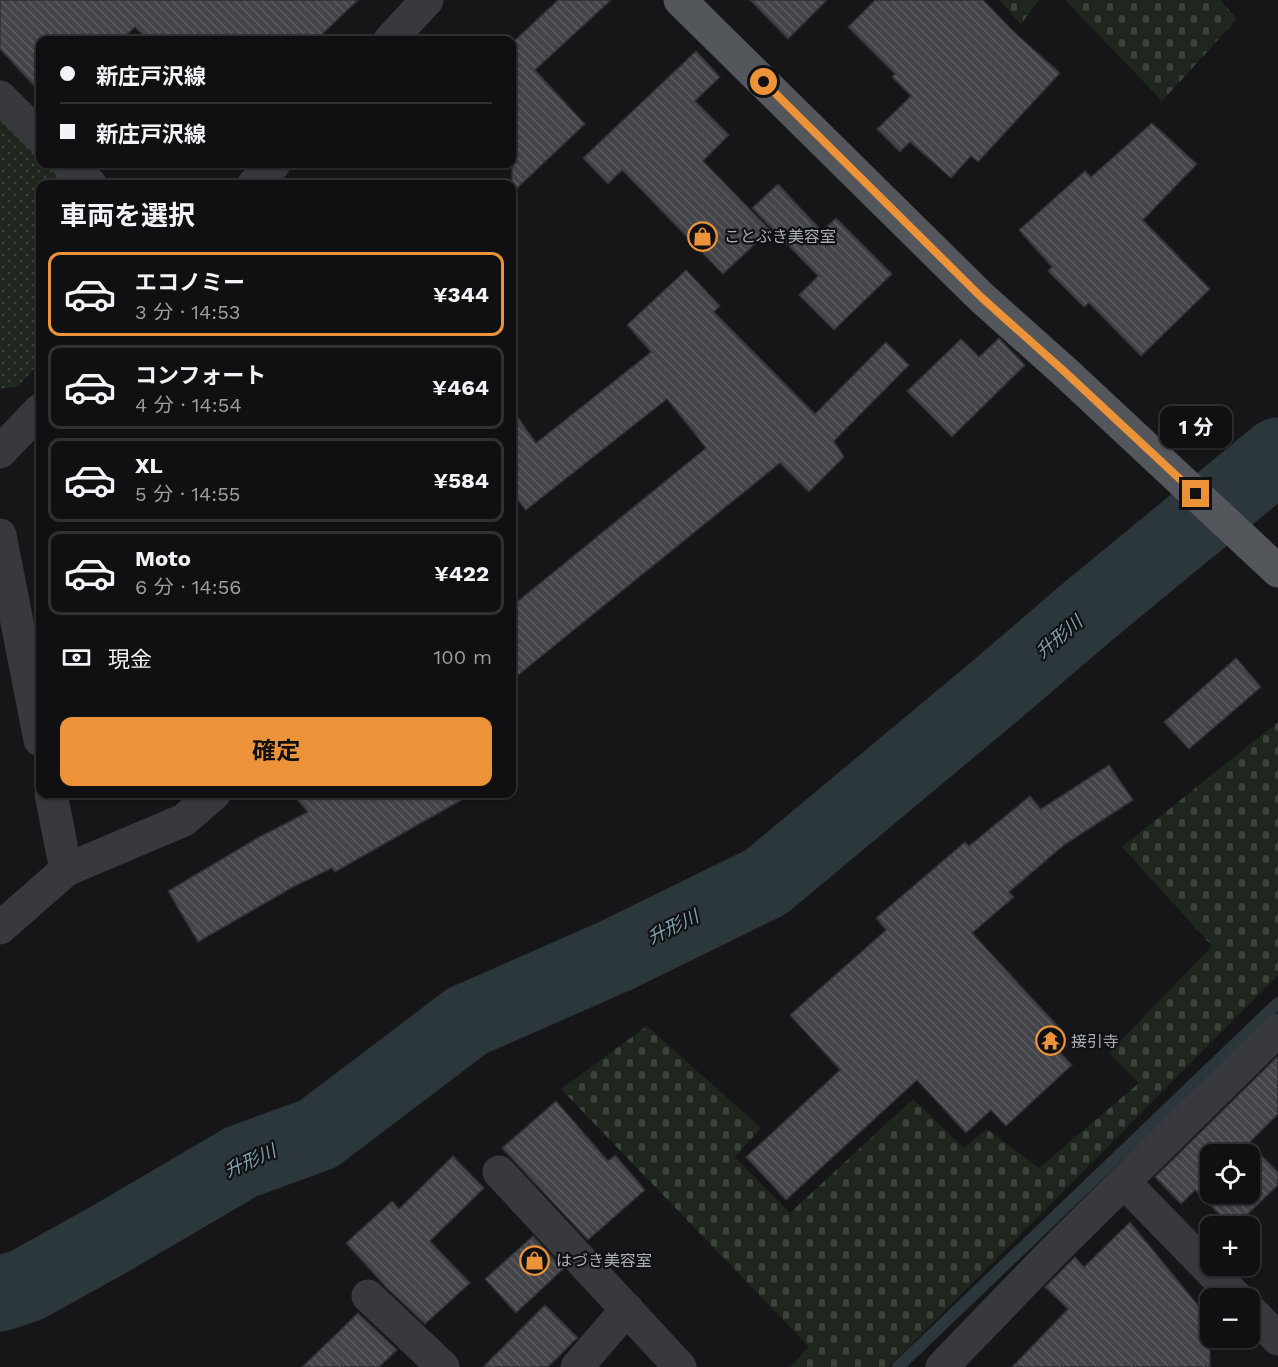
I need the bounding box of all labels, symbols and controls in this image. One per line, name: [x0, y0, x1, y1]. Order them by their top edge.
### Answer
text: 新庄戸沢線: [96, 64, 206, 89]
route start: [750, 68, 777, 95]
text: 新庄戸沢線: [96, 122, 206, 147]
text: 車両を選択: [60, 200, 195, 232]
shop icon: ことぶき美容室: [687, 220, 719, 252]
place label: ことぶき美容室: [724, 227, 836, 246]
icon: car: [63, 267, 117, 321]
text: エコノミー: [135, 270, 245, 295]
text: ¥344: [433, 282, 489, 307]
text: 3 分 · 14:53: [135, 300, 240, 324]
icon: car: [63, 360, 117, 414]
text: コンフォート: [135, 363, 266, 388]
text: ¥464: [432, 375, 489, 400]
text: 4 分 · 14:54: [135, 393, 242, 417]
callout: 1 分: [1160, 407, 1232, 449]
text: 1 分: [1179, 415, 1213, 439]
icon: car: [63, 453, 117, 507]
text: XL: [135, 453, 163, 478]
text: ¥584: [434, 468, 489, 493]
route end: [1182, 480, 1209, 507]
text: 5 分 · 14:55: [135, 482, 240, 506]
icon: car: [63, 546, 117, 600]
text: Moto: [135, 546, 191, 571]
text: ¥422: [434, 561, 489, 586]
text: 6 分 · 14:56: [135, 575, 241, 599]
water label: 升形川: [1031, 610, 1088, 662]
icon: cash: [60, 641, 93, 674]
text: 100 m: [433, 645, 492, 669]
text: 現金: [108, 647, 152, 672]
button: 確定: [60, 717, 492, 786]
water label: 升形川: [644, 904, 703, 948]
temple icon: 接引寺: [1034, 1025, 1066, 1057]
place label: 接引寺: [1071, 1032, 1119, 1051]
water label: 升形川: [221, 1139, 281, 1181]
map controls: [1200, 1144, 1260, 1348]
button: locate: [1200, 1144, 1260, 1204]
button: +: [1200, 1216, 1260, 1276]
shop icon: はづき美容室: [519, 1244, 551, 1276]
place label: はづき美容室: [556, 1251, 652, 1270]
button: −: [1200, 1288, 1260, 1348]

